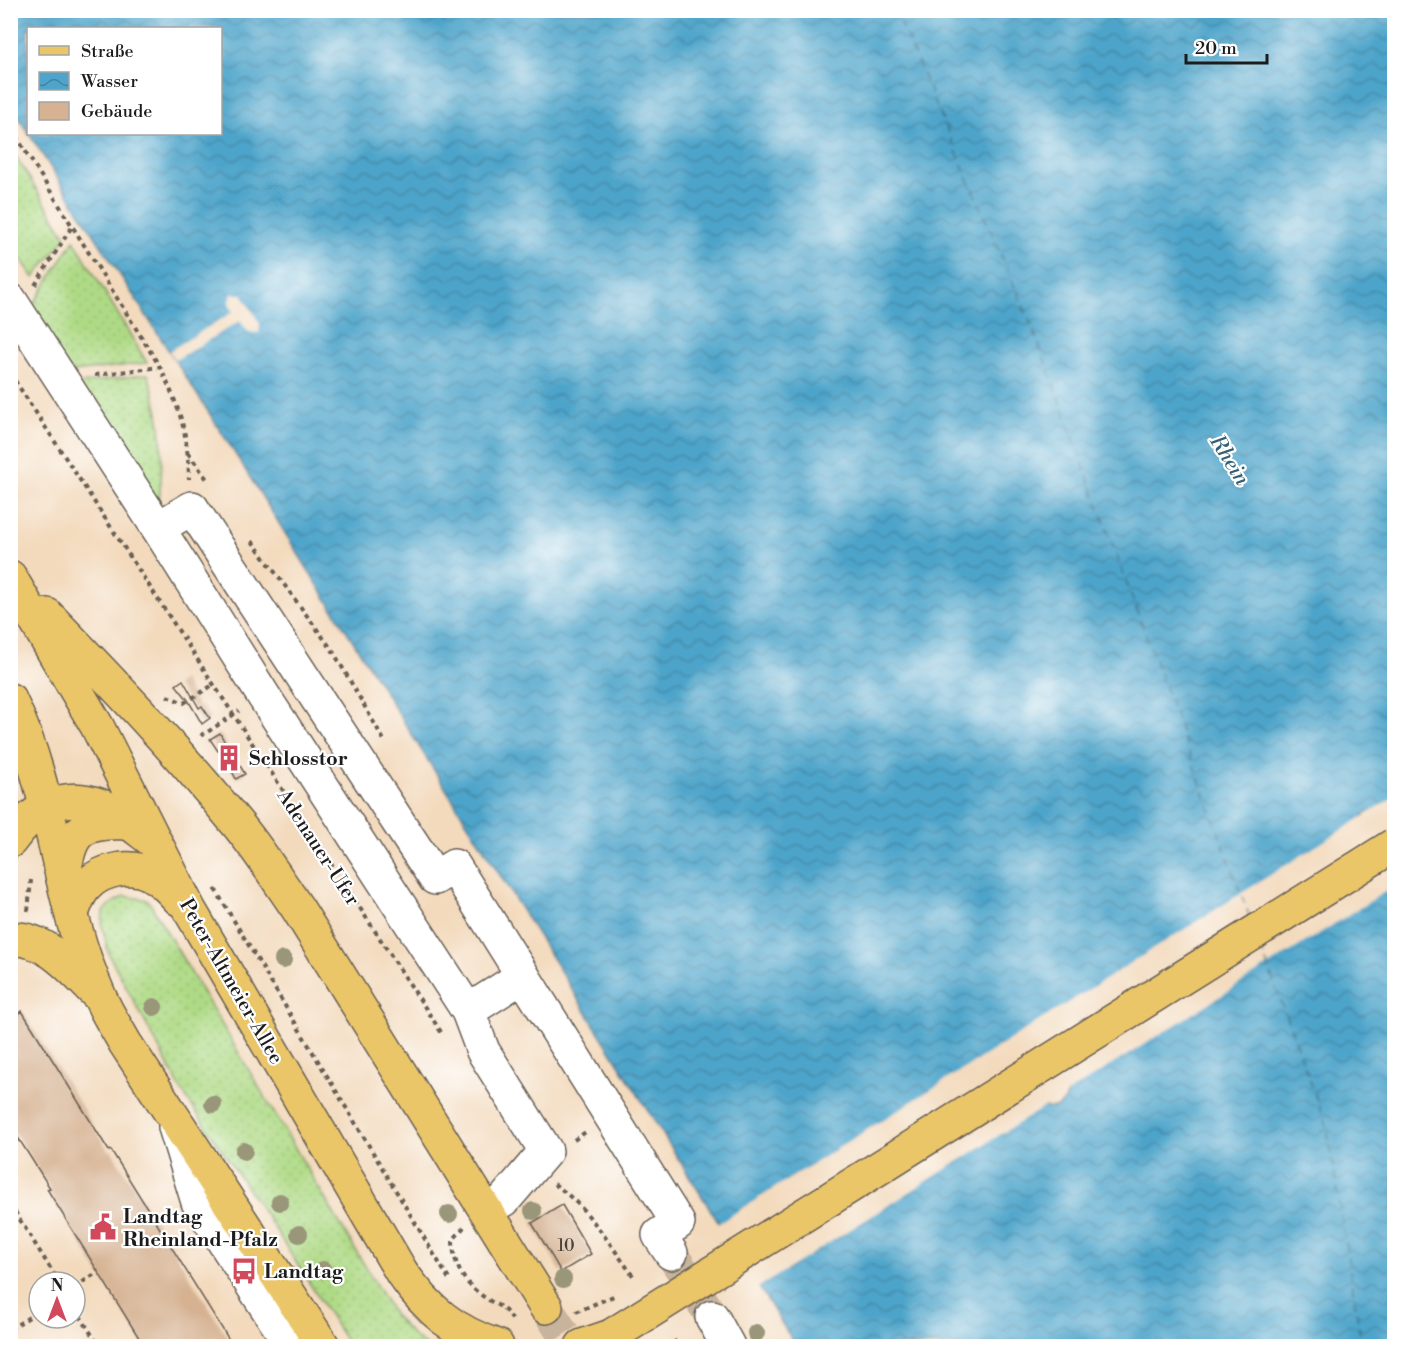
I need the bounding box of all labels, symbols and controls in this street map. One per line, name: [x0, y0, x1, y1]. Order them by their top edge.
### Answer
legend: [27, 27, 222, 135]
scale bar: [1186, 27, 1267, 65]
text: 20 m: [1195, 37, 1237, 60]
text: Straße: [81, 40, 134, 63]
text: Wasser: [80, 70, 138, 93]
text: Gebäude: [81, 100, 152, 123]
water label: Rhein: [1203, 430, 1255, 491]
building icon: Schlosstor: [214, 743, 244, 773]
place label: Schlosstor: [249, 747, 348, 772]
street label: Adenauer-Ufer: [270, 784, 365, 911]
street label: Peter-Altmeier-Allee: [173, 895, 288, 1069]
place label: Landtag Rheinland-Pfalz: [123, 1205, 278, 1253]
public building icon: Landtag Rheinland-Pfalz: [88, 1212, 118, 1242]
house number: 10: [558, 1236, 575, 1256]
bus stop icon: Landtag: [229, 1256, 259, 1286]
place label: Landtag: [264, 1260, 344, 1285]
north arrow: [27, 1270, 87, 1330]
text: N: [51, 1276, 64, 1296]

